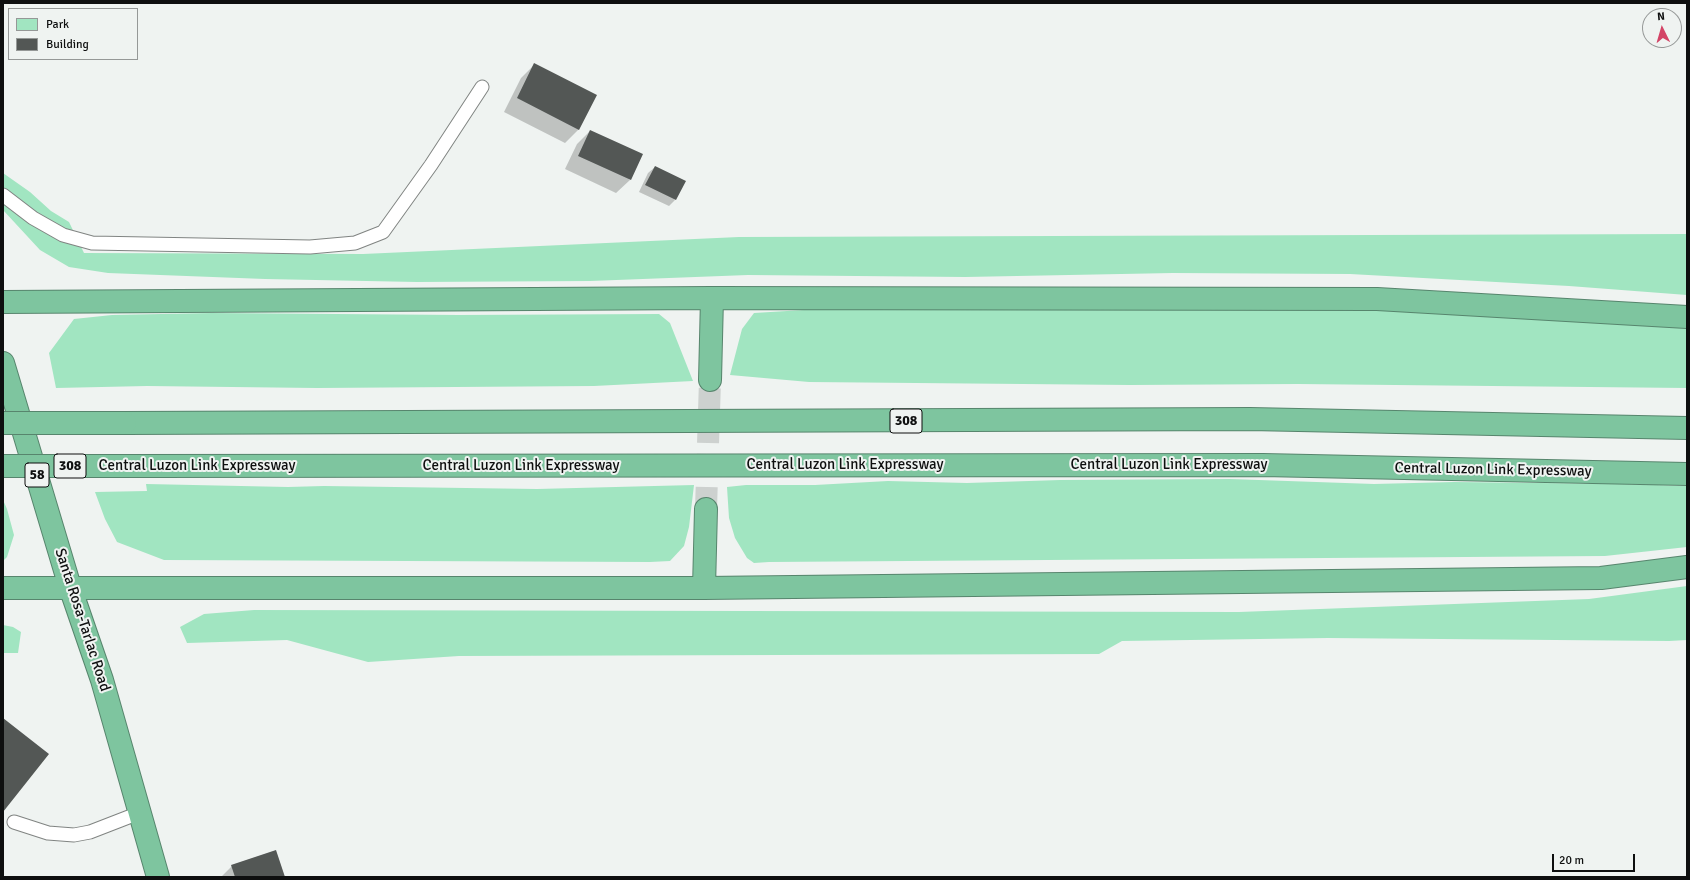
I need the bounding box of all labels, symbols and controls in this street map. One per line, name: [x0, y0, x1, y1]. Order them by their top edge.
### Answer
legend: [8, 8, 138, 60]
north arrow: [1642, 8, 1682, 48]
text: N: [1657, 10, 1665, 23]
text: Park: [46, 17, 69, 32]
text: Building: [46, 37, 89, 52]
road number: 308: [890, 409, 922, 433]
road number: 308: [54, 454, 86, 478]
street label: Central Luzon Link Expressway: [747, 456, 943, 474]
street label: Central Luzon Link Expressway: [1071, 456, 1267, 474]
street label: Central Luzon Link Expressway: [99, 457, 295, 475]
street label: Central Luzon Link Expressway: [423, 457, 619, 475]
street label: Central Luzon Link Expressway: [1394, 459, 1592, 481]
road number: 58: [25, 463, 49, 487]
street label: Santa Rosa-Tarlac Road: [50, 546, 114, 694]
scale bar: [1554, 846, 1637, 872]
text: 20 m: [1559, 853, 1584, 868]

